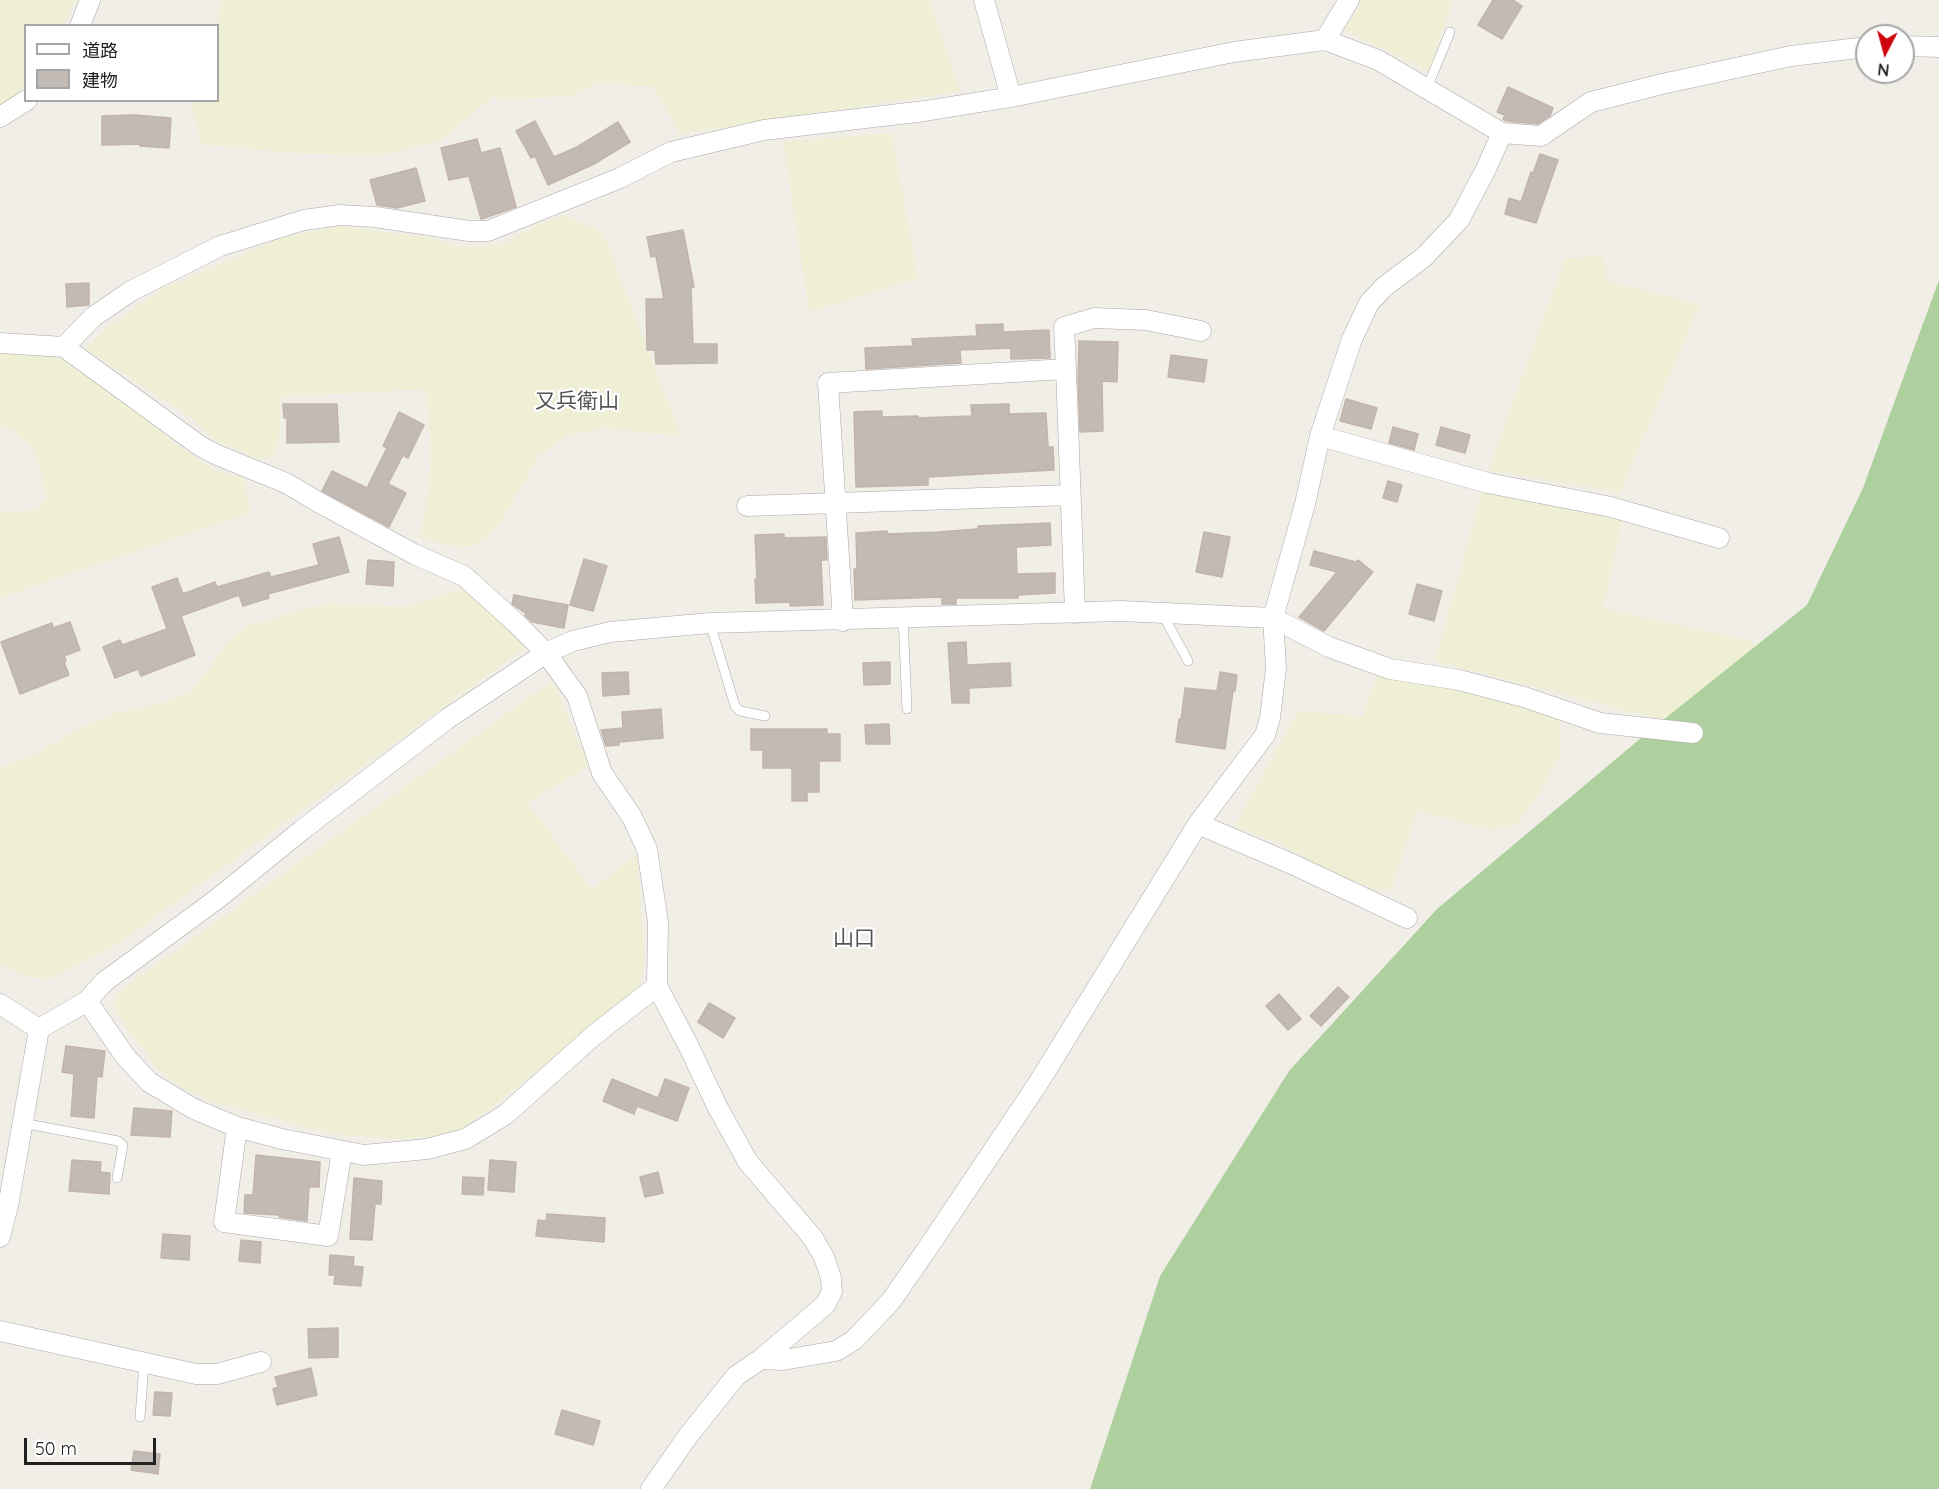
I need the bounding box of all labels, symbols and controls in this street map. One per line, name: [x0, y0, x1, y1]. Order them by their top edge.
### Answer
legend: [24, 24, 219, 102]
north arrow: [1855, 24, 1915, 84]
text: 道路: [82, 39, 118, 62]
text: N: [1876, 59, 1890, 80]
text: 建物: [82, 69, 118, 92]
district label: 又兵衛山: [535, 389, 619, 415]
district label: 山口: [833, 926, 875, 952]
scale bar: [27, 1426, 159, 1464]
text: 50 m: [35, 1437, 77, 1460]

